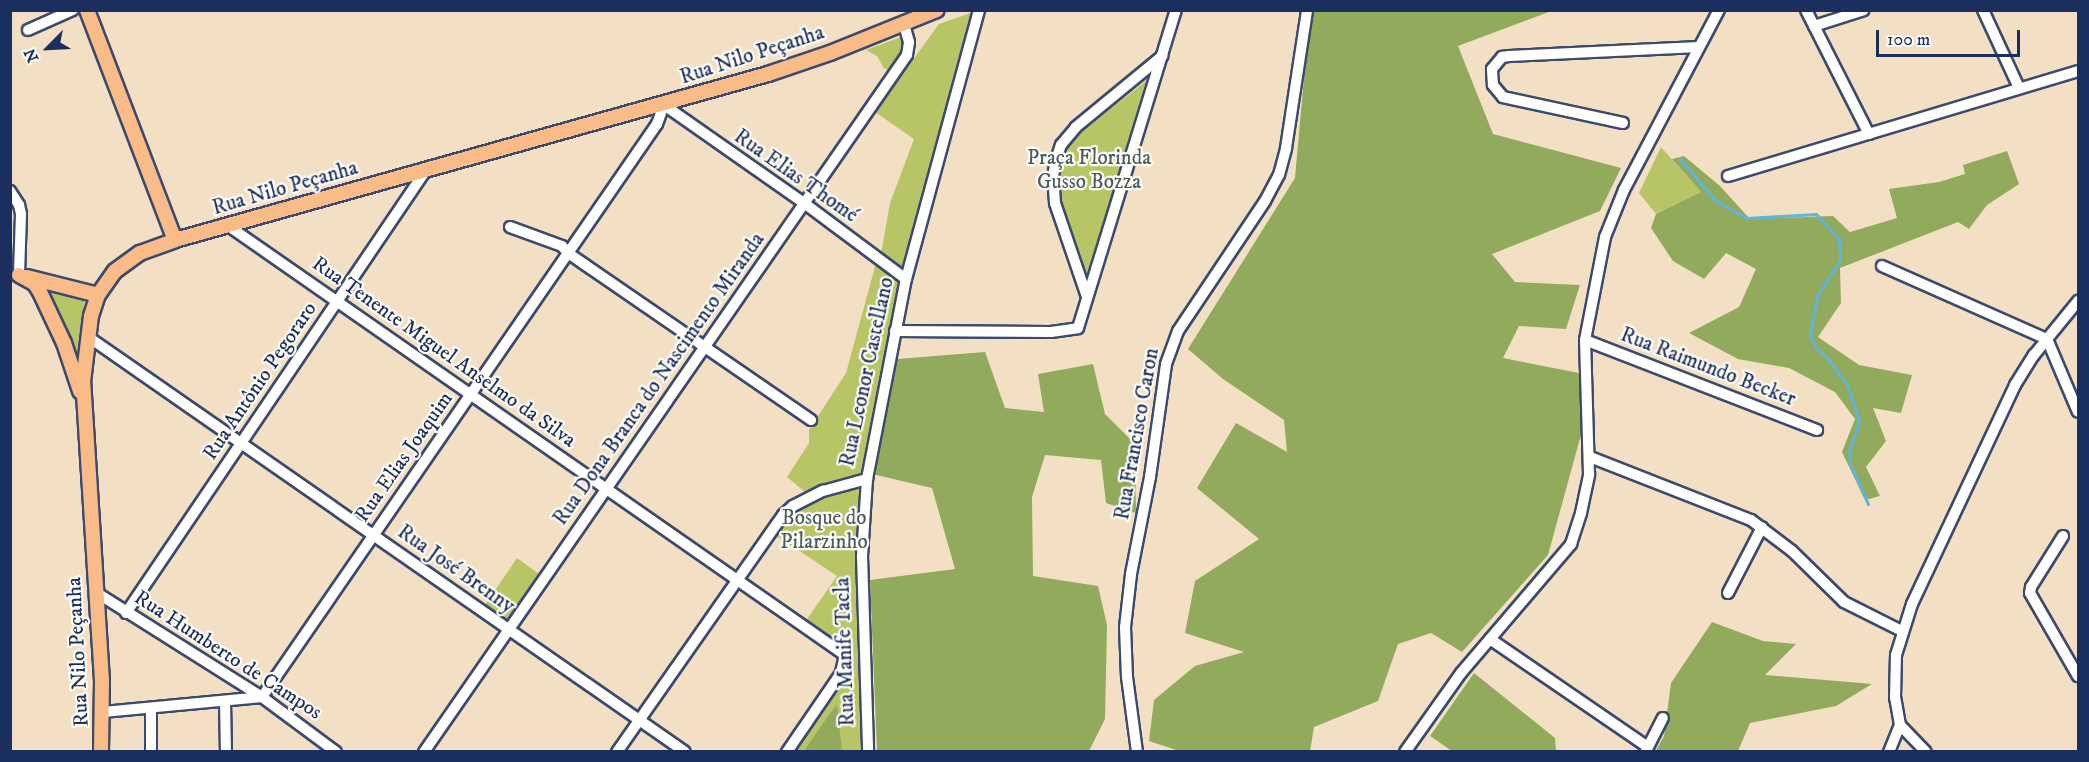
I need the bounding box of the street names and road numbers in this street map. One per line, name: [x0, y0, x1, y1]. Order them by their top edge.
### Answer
street label: Rua Nilo Peçanha: [677, 20, 827, 90]
street label: Rua Elias Thomé: [729, 124, 863, 228]
street label: Rua Nilo Peçanha: [209, 155, 361, 221]
street label: Rua Dona Branca do Nascimento Miranda: [548, 228, 770, 530]
street label: Rua Tenente Miguel Anselmo da Silva: [307, 251, 581, 453]
street label: Rua Leonor Castellano: [835, 275, 899, 469]
street label: Rua Antônio Pegoraro: [198, 297, 322, 465]
street label: Rua Raimundo Becker: [1617, 322, 1799, 412]
street label: Rua Francisco Caron: [1109, 346, 1165, 522]
street label: Rua Elias Joaquim: [350, 387, 458, 527]
street label: Rua José Brenny: [393, 519, 519, 619]
street label: Rua Nilo Peçanha: [61, 576, 95, 728]
street label: Rua Manife Tacla: [830, 577, 860, 727]
street label: Rua Humberto de Campos: [129, 585, 327, 725]

